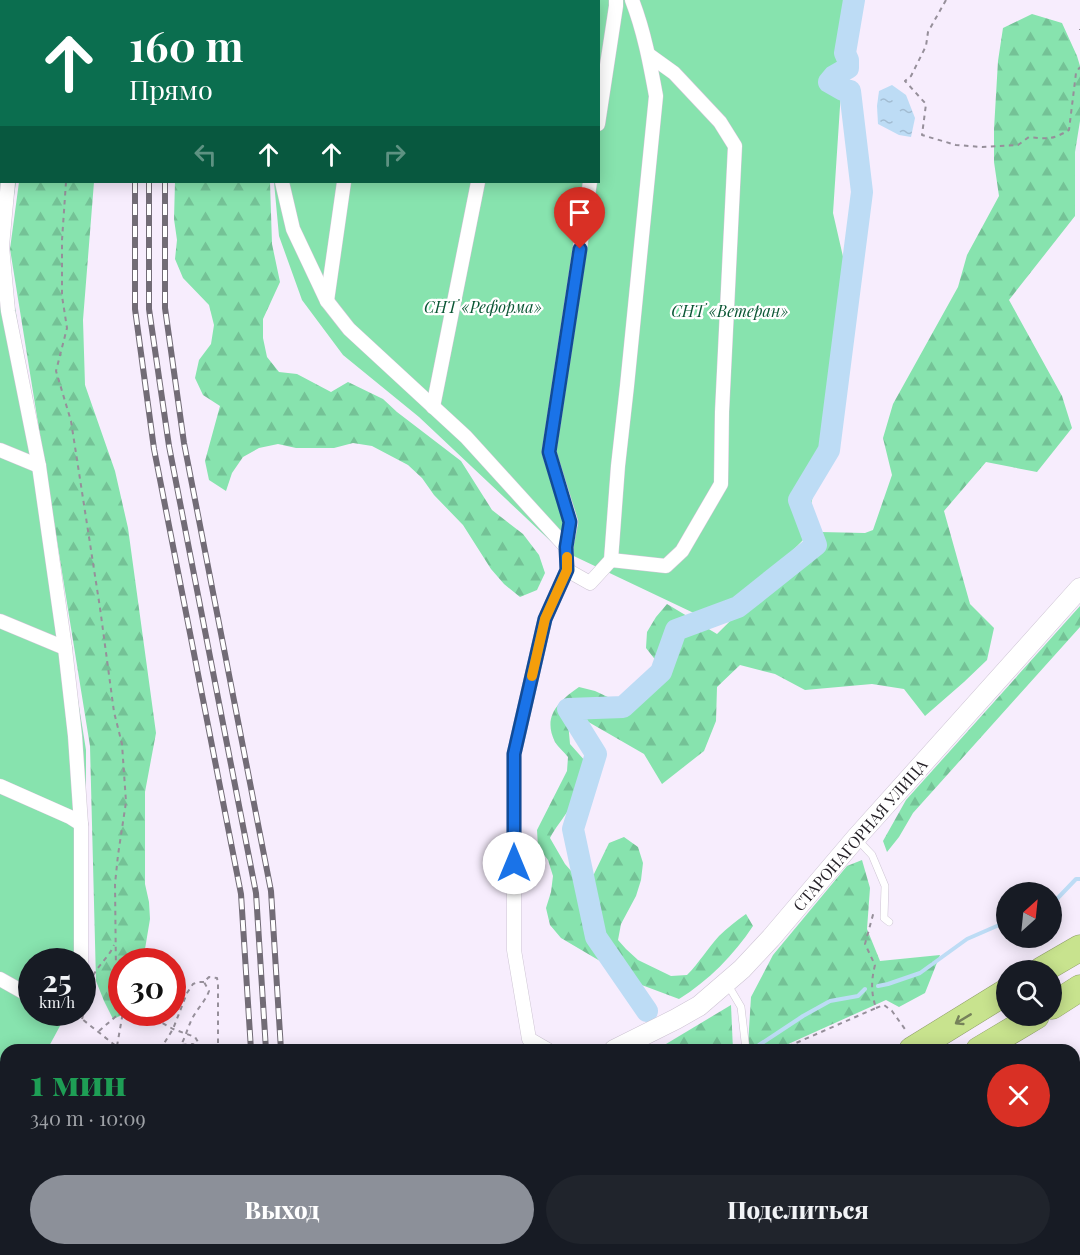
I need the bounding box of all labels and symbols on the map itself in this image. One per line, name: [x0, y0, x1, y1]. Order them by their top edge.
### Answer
pin: [554, 187, 605, 249]
park label: СНТ «Реформа»: [424, 296, 542, 317]
park label: СНТ «Ветеран»: [671, 300, 789, 321]
street label: СТАРОНАГОРНАЯ УЛИЦА: [788, 754, 932, 915]
position arrow: [482, 831, 546, 895]
north arrow: [996, 882, 1062, 948]
speed limit sign: 30: [108, 948, 186, 1026]
one-way arrow: [955, 1013, 972, 1025]

